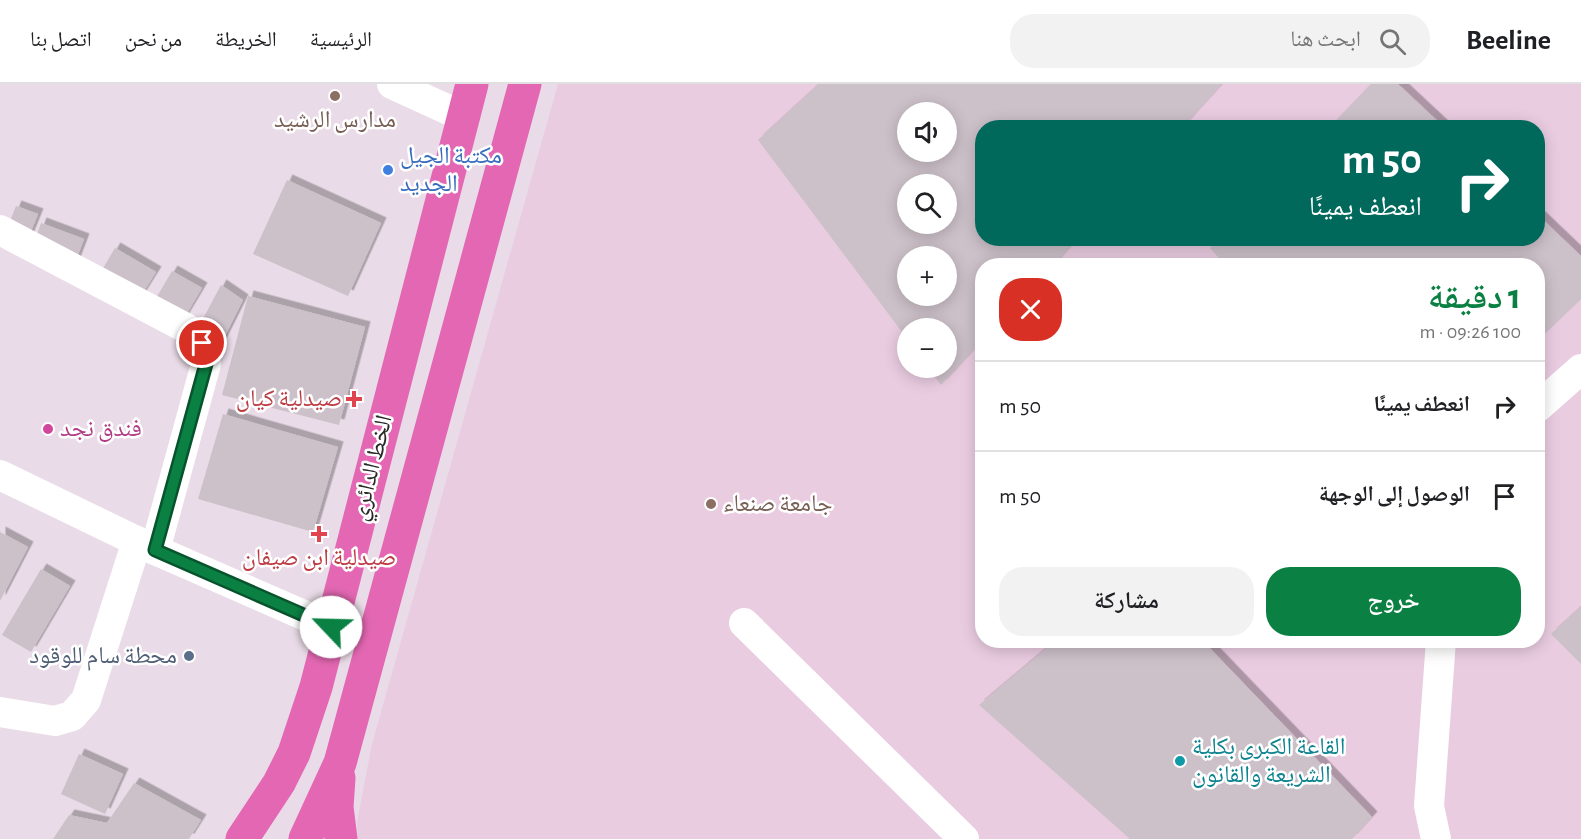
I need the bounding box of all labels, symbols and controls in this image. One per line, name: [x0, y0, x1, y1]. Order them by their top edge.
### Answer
search box: [1010, 14, 1430, 68]
icon: search: [1376, 25, 1409, 58]
text: Beeline: [1466, 27, 1551, 55]
text: ابحث هنا: [1290, 28, 1361, 50]
text: اتصل بنا: [30, 29, 92, 50]
text: من نحن: [125, 29, 182, 50]
text: الخريطة: [215, 29, 277, 50]
text: الرئيسية: [310, 29, 372, 50]
marker: مدارس الرشيد: [328, 89, 342, 103]
map controls: [897, 102, 957, 378]
button: sound: [897, 102, 957, 162]
place label: مدارس الرشيد: [274, 108, 396, 133]
text: 50 m: [1342, 139, 1422, 181]
place label: مكتبة الجيل الجديد: [400, 144, 502, 196]
icon: right: [1443, 144, 1521, 222]
marker: مكتبة الجيل الجديد: [381, 163, 395, 177]
button: search: [897, 174, 957, 234]
text: انعطف يمينًا: [1309, 193, 1422, 220]
button: +: [897, 246, 957, 306]
button: close: [999, 278, 1062, 341]
text: 1 دقيقة: [1428, 279, 1521, 315]
pin: [176, 317, 227, 368]
button: −: [897, 318, 957, 378]
text: 100 m · 09:26: [1419, 322, 1521, 342]
icon: arrive: [185, 326, 218, 359]
place label: صيدلية كيان: [236, 387, 342, 412]
icon: right: [1488, 390, 1521, 423]
marker: صيدلية كيان: [347, 392, 361, 406]
text: انعطف يمينًا: [1373, 393, 1470, 415]
text: 50 m: [999, 395, 1041, 417]
street label: الخط الدائري: [347, 413, 403, 525]
place label: فندق نجد: [60, 417, 142, 442]
marker: فندق نجد: [41, 422, 55, 436]
icon: arrive: [1488, 480, 1521, 513]
text: الوصول إلى الوجهة: [1319, 483, 1470, 505]
text: 50 m: [999, 485, 1041, 507]
place label: جامعة صنعاء: [723, 492, 832, 516]
marker: جامعة صنعاء: [704, 497, 718, 511]
marker: صيدلية ابن صيفان: [312, 527, 326, 541]
place label: صيدلية ابن صيفان: [242, 546, 396, 571]
button: مشاركة: [999, 567, 1254, 636]
button: خروج: [1266, 567, 1521, 636]
position arrow: [299, 595, 363, 659]
place label: محطة سام للوقود: [29, 644, 177, 671]
marker: محطة سام للوقود: [182, 649, 196, 663]
place label: القاعة الكبرى بكلية الشريعة والقانون: [1192, 735, 1345, 788]
marker: القاعة الكبرى بكلية الشريعة والقانون: [1173, 754, 1187, 768]

